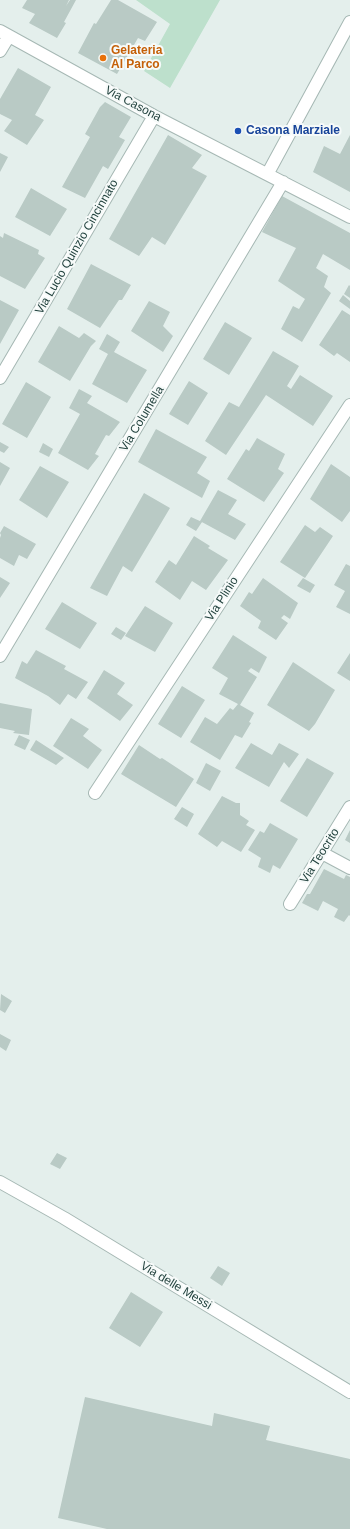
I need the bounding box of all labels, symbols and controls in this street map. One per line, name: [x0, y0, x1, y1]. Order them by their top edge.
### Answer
place label: Gelateria Al Parco: [111, 44, 162, 72]
marker: Gelateria Al Parco: [98, 53, 108, 63]
street label: Via Casona: [102, 83, 164, 125]
place label: Casona Marziale: [246, 124, 340, 138]
marker: Casona Marziale: [233, 126, 243, 136]
street label: Via Lucio Quinzio Cincinnato: [32, 177, 122, 317]
street label: Via Columella: [117, 384, 167, 454]
street label: Via Plinio: [202, 574, 242, 624]
street label: Via Teocrito: [297, 826, 343, 886]
street label: Via delle Messi: [138, 1259, 214, 1313]

